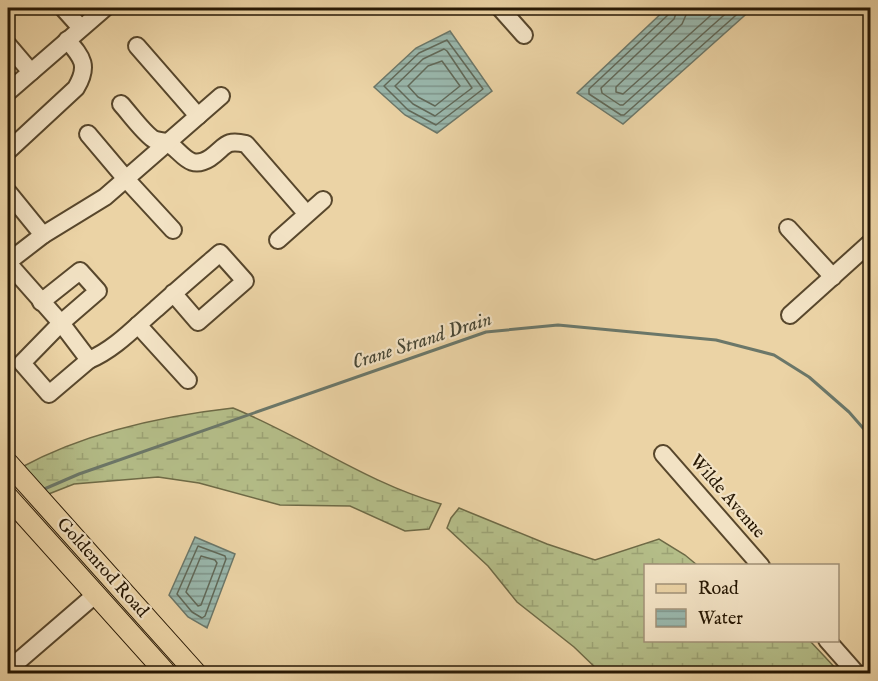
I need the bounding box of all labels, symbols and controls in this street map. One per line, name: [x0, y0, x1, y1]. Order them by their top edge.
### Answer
water label: Crane Strand Drain: [349, 307, 495, 375]
street label: Wilde Avenue: [684, 450, 770, 544]
street label: Goldenrod Road: [51, 513, 153, 623]
legend: [644, 564, 839, 642]
text: Road: [698, 578, 739, 601]
text: Water: [698, 608, 743, 631]

